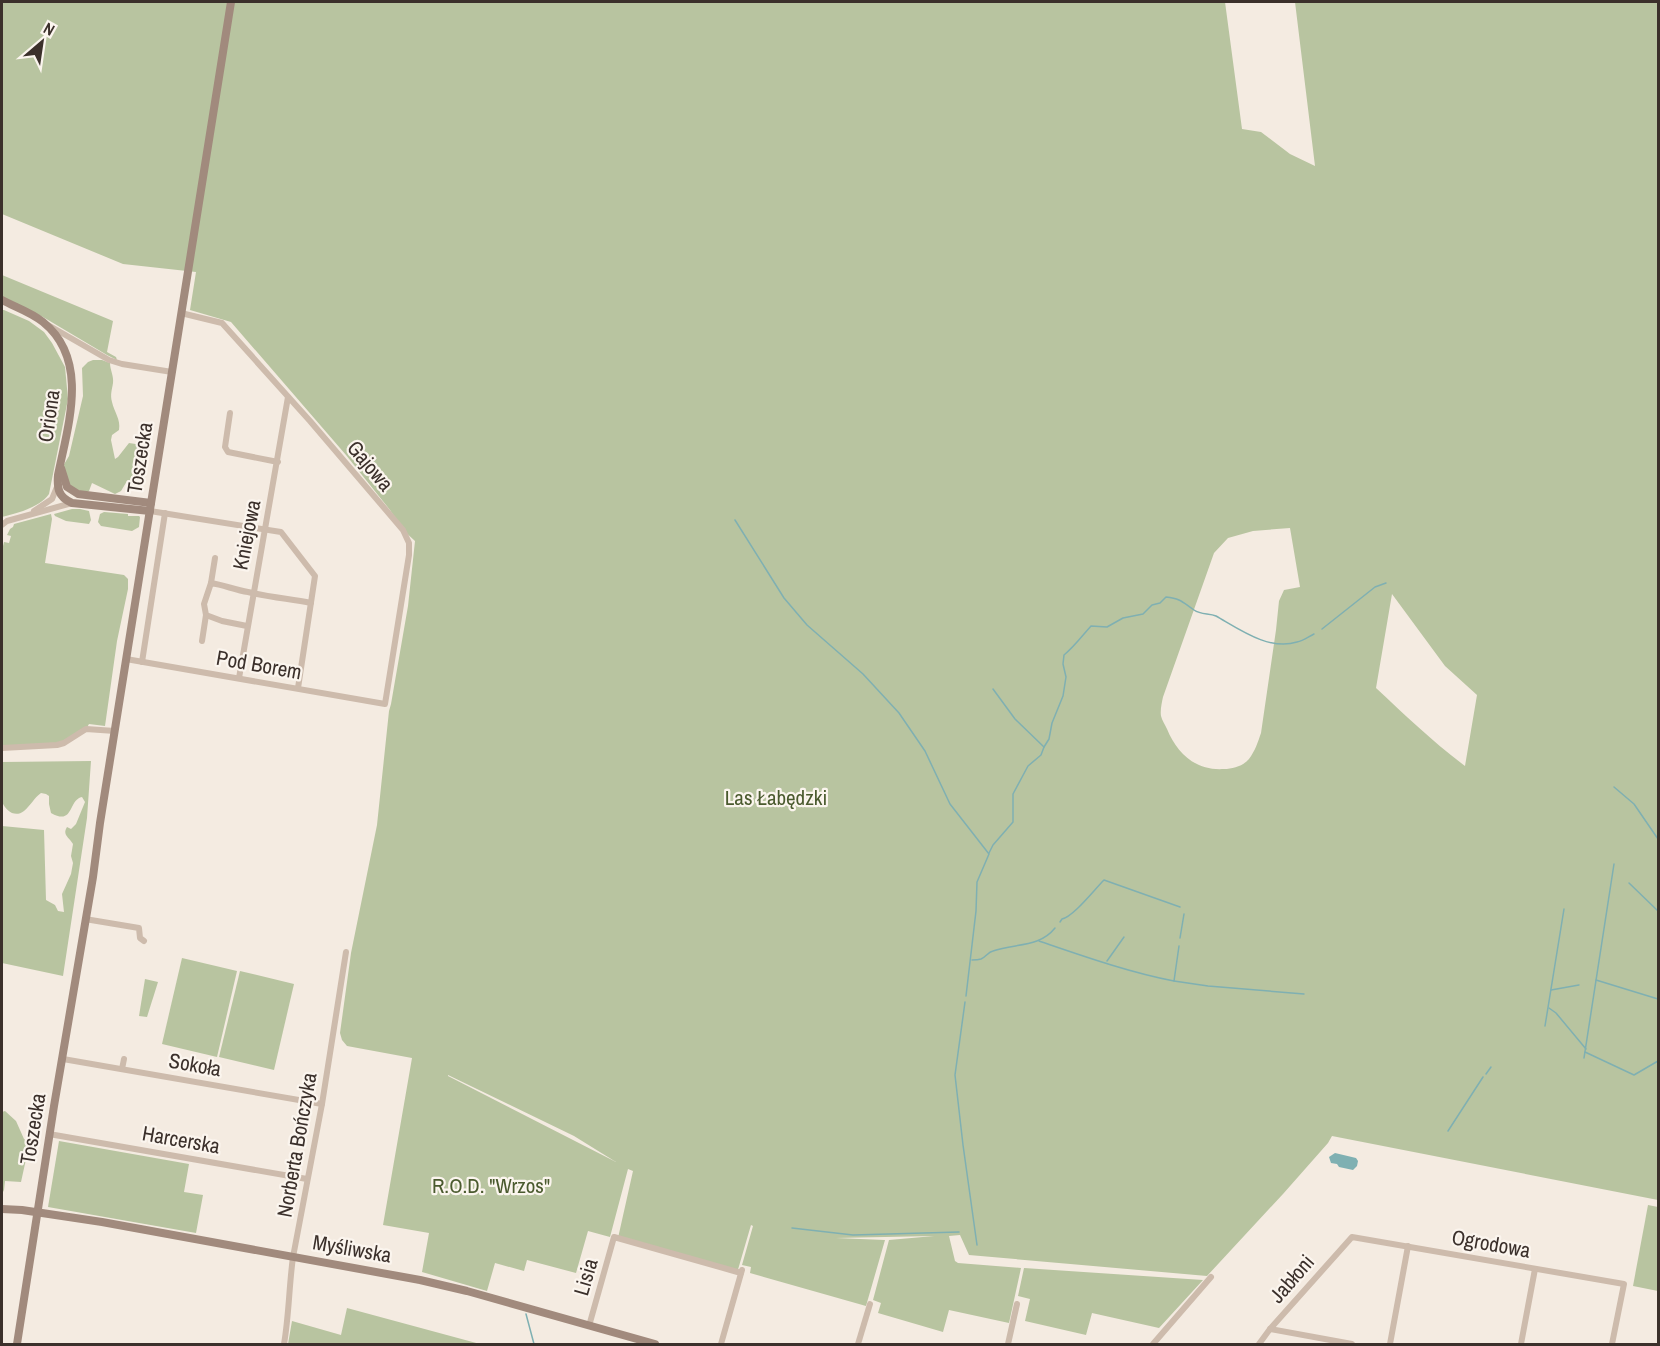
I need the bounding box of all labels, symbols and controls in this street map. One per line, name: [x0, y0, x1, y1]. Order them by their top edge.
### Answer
north arrow: [12, 12, 72, 72]
text: N: [40, 17, 59, 41]
street label: Oriona: [30, 387, 67, 444]
street label: Toszecka: [120, 420, 160, 496]
street label: Gajowa: [341, 434, 401, 498]
street label: Kniejowa: [226, 497, 268, 572]
street label: Pod Borem: [214, 643, 304, 686]
park label: Las Łabędzki: [725, 783, 827, 812]
street label: Sokoła: [167, 1046, 224, 1083]
street label: Norberta Bończyka: [270, 1070, 324, 1220]
street label: Toszecka: [13, 1091, 53, 1167]
street label: Harcerska: [140, 1118, 223, 1161]
park label: R.O.D. "Wrzos": [432, 1171, 550, 1200]
street label: Ogrodowa: [1449, 1222, 1533, 1265]
street label: Myśliwska: [310, 1227, 394, 1270]
street label: Jabłoni: [1262, 1248, 1321, 1309]
street label: Lisia: [566, 1255, 605, 1299]

